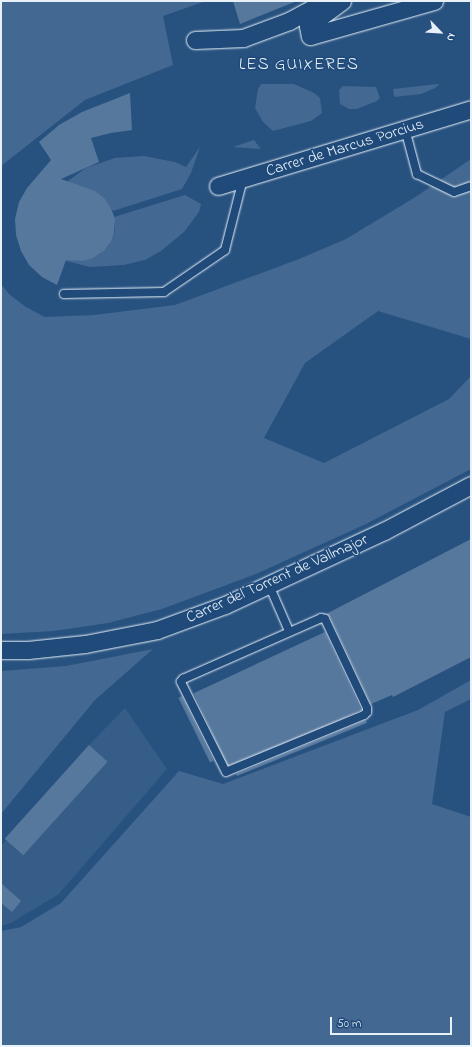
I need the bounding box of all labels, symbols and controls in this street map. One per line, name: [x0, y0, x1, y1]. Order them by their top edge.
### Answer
north arrow: [420, 12, 460, 52]
text: N: [442, 30, 460, 44]
district label: LES GUIXERES: [239, 55, 359, 75]
street label: Carrer de Marcus Porcius: [264, 115, 426, 181]
street label: Carrer del Torrent de Vallmajor: [183, 530, 371, 628]
scale bar: [332, 1009, 454, 1035]
text: 50 m: [337, 1015, 361, 1033]

